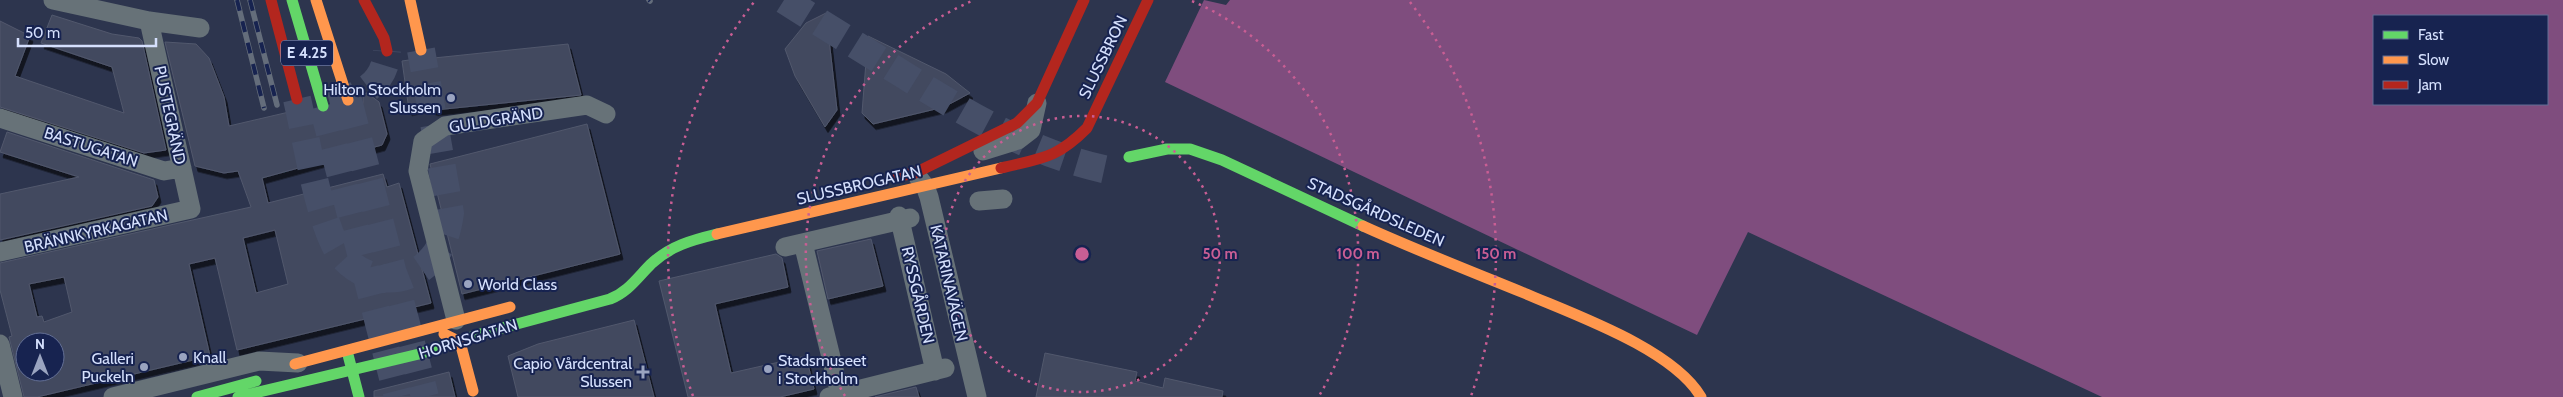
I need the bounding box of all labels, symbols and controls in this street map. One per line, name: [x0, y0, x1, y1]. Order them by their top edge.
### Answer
street label: SLUSSBRON: [1075, 12, 1131, 102]
scale bar: [18, 15, 155, 47]
legend: [2373, 15, 2548, 105]
text: 50 m: [25, 24, 60, 42]
text: Fast: [2418, 26, 2443, 44]
road number: E 4.25: [281, 40, 333, 66]
text: Slow: [2418, 51, 2449, 69]
street label: PUSTEGRÄND: [150, 64, 190, 166]
text: Jam: [2417, 76, 2442, 94]
place label: Hilton Stockholm Slussen: [323, 80, 441, 117]
marker: Hilton Stockholm Slussen: [445, 92, 457, 104]
street label: GULDGRÄND: [448, 103, 544, 137]
street label: BASTUGATAN: [42, 123, 140, 171]
street label: SLUSSBROGATAN: [795, 161, 923, 209]
street label: STADSGÅRDSLEDEN: [1305, 173, 1447, 251]
street label: BRÄNNKYRKAGATAN: [22, 205, 170, 257]
street label: KATARINAVÄGEN: [926, 223, 972, 343]
street label: RYSSGÅRDEN: [898, 245, 938, 345]
centre of rings: [1073, 245, 1091, 263]
text: 50 m: [1202, 245, 1238, 263]
text: 100 m: [1336, 245, 1380, 263]
text: 150 m: [1476, 245, 1516, 263]
place label: World Class: [478, 275, 557, 294]
marker: World Class: [462, 278, 474, 290]
street label: HORNSGATAN: [416, 315, 520, 363]
north arrow: [15, 332, 65, 382]
text: N: [35, 335, 45, 353]
place label: Knall: [193, 348, 226, 367]
place label: Galleri Puckeln: [82, 349, 134, 386]
marker: Knall: [177, 351, 189, 363]
place label: Stadsmuseet i Stockholm: [778, 351, 867, 388]
place label: Capio Vårdcentral Slussen: [513, 354, 632, 391]
marker: Galleri Puckeln: [138, 361, 150, 373]
marker: Stadsmuseet i Stockholm: [762, 363, 774, 375]
marker: Capio Vårdcentral Slussen: [636, 365, 650, 379]

